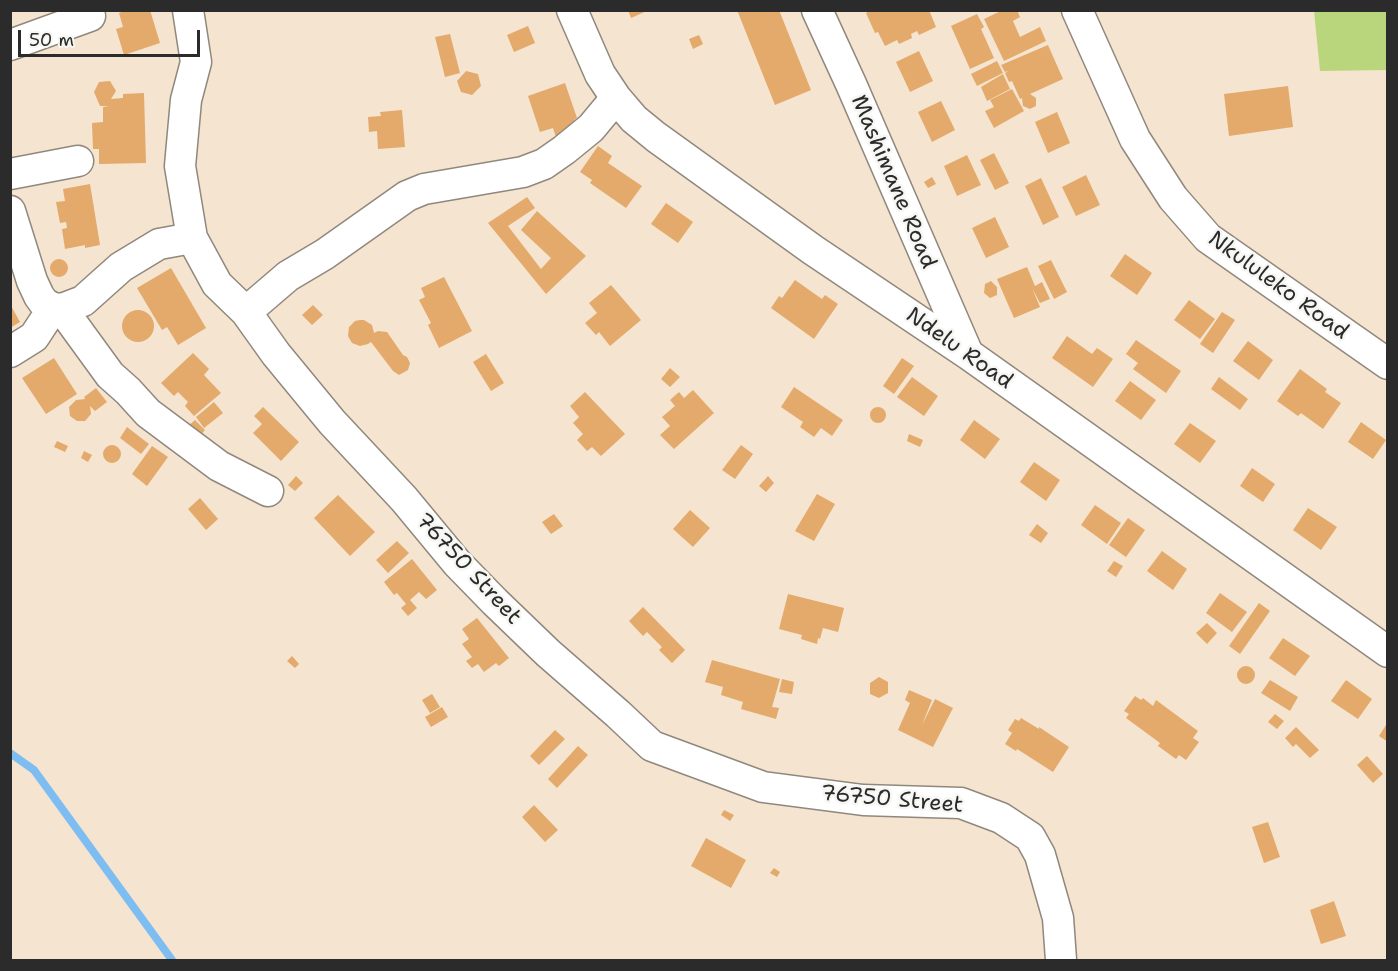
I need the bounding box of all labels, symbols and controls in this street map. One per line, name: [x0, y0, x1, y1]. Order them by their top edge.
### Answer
scale bar: [21, 18, 202, 56]
text: 50 m: [29, 28, 74, 52]
street label: Mashimane Road: [845, 91, 941, 273]
street label: Nkululeko Road: [1203, 226, 1353, 346]
street label: Ndelu Road: [901, 303, 1017, 395]
street label: 76750 Street: [410, 508, 526, 630]
street label: 76750 Street: [820, 781, 964, 819]

